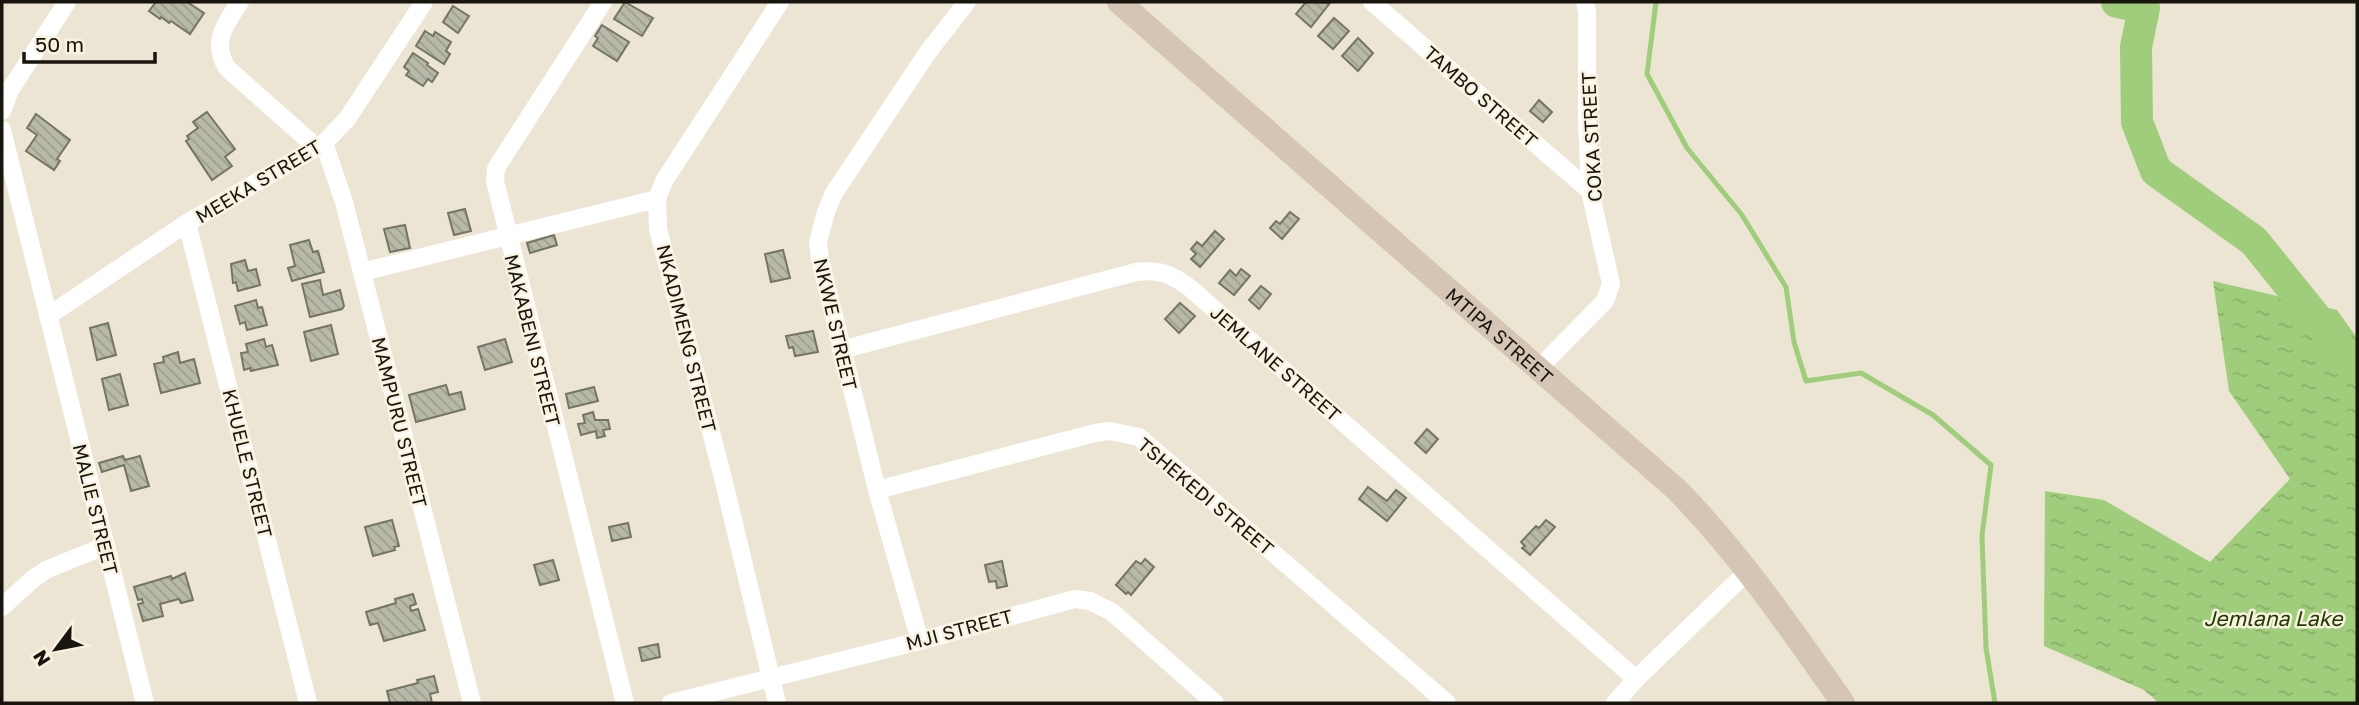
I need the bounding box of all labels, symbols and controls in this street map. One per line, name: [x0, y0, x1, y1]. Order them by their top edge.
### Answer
scale bar: [24, 21, 156, 65]
text: 50 m: [35, 31, 84, 57]
street label: TAMBO STREET: [1420, 41, 1543, 152]
street label: COKA STREET: [1576, 71, 1606, 202]
street label: MEEKA STREET: [191, 134, 325, 228]
street label: NKADIMENG STREET: [653, 242, 721, 434]
street label: MAKABENI STREET: [500, 252, 566, 429]
street label: NKWE STREET: [810, 256, 862, 392]
street label: MTIPA STREET: [1442, 282, 1558, 388]
street label: JEMLANE STREET: [1206, 300, 1346, 426]
street label: MAMPURU STREET: [368, 334, 432, 510]
street label: KHUELE STREET: [218, 386, 278, 540]
street label: TSHEKEDI STREET: [1133, 432, 1279, 560]
street label: MALIE STREET: [69, 441, 123, 577]
street label: MJI STREET: [903, 604, 1015, 654]
water label: Jemlana Lake: [2204, 605, 2344, 631]
north arrow: [21, 614, 91, 684]
text: N: [28, 646, 55, 670]

